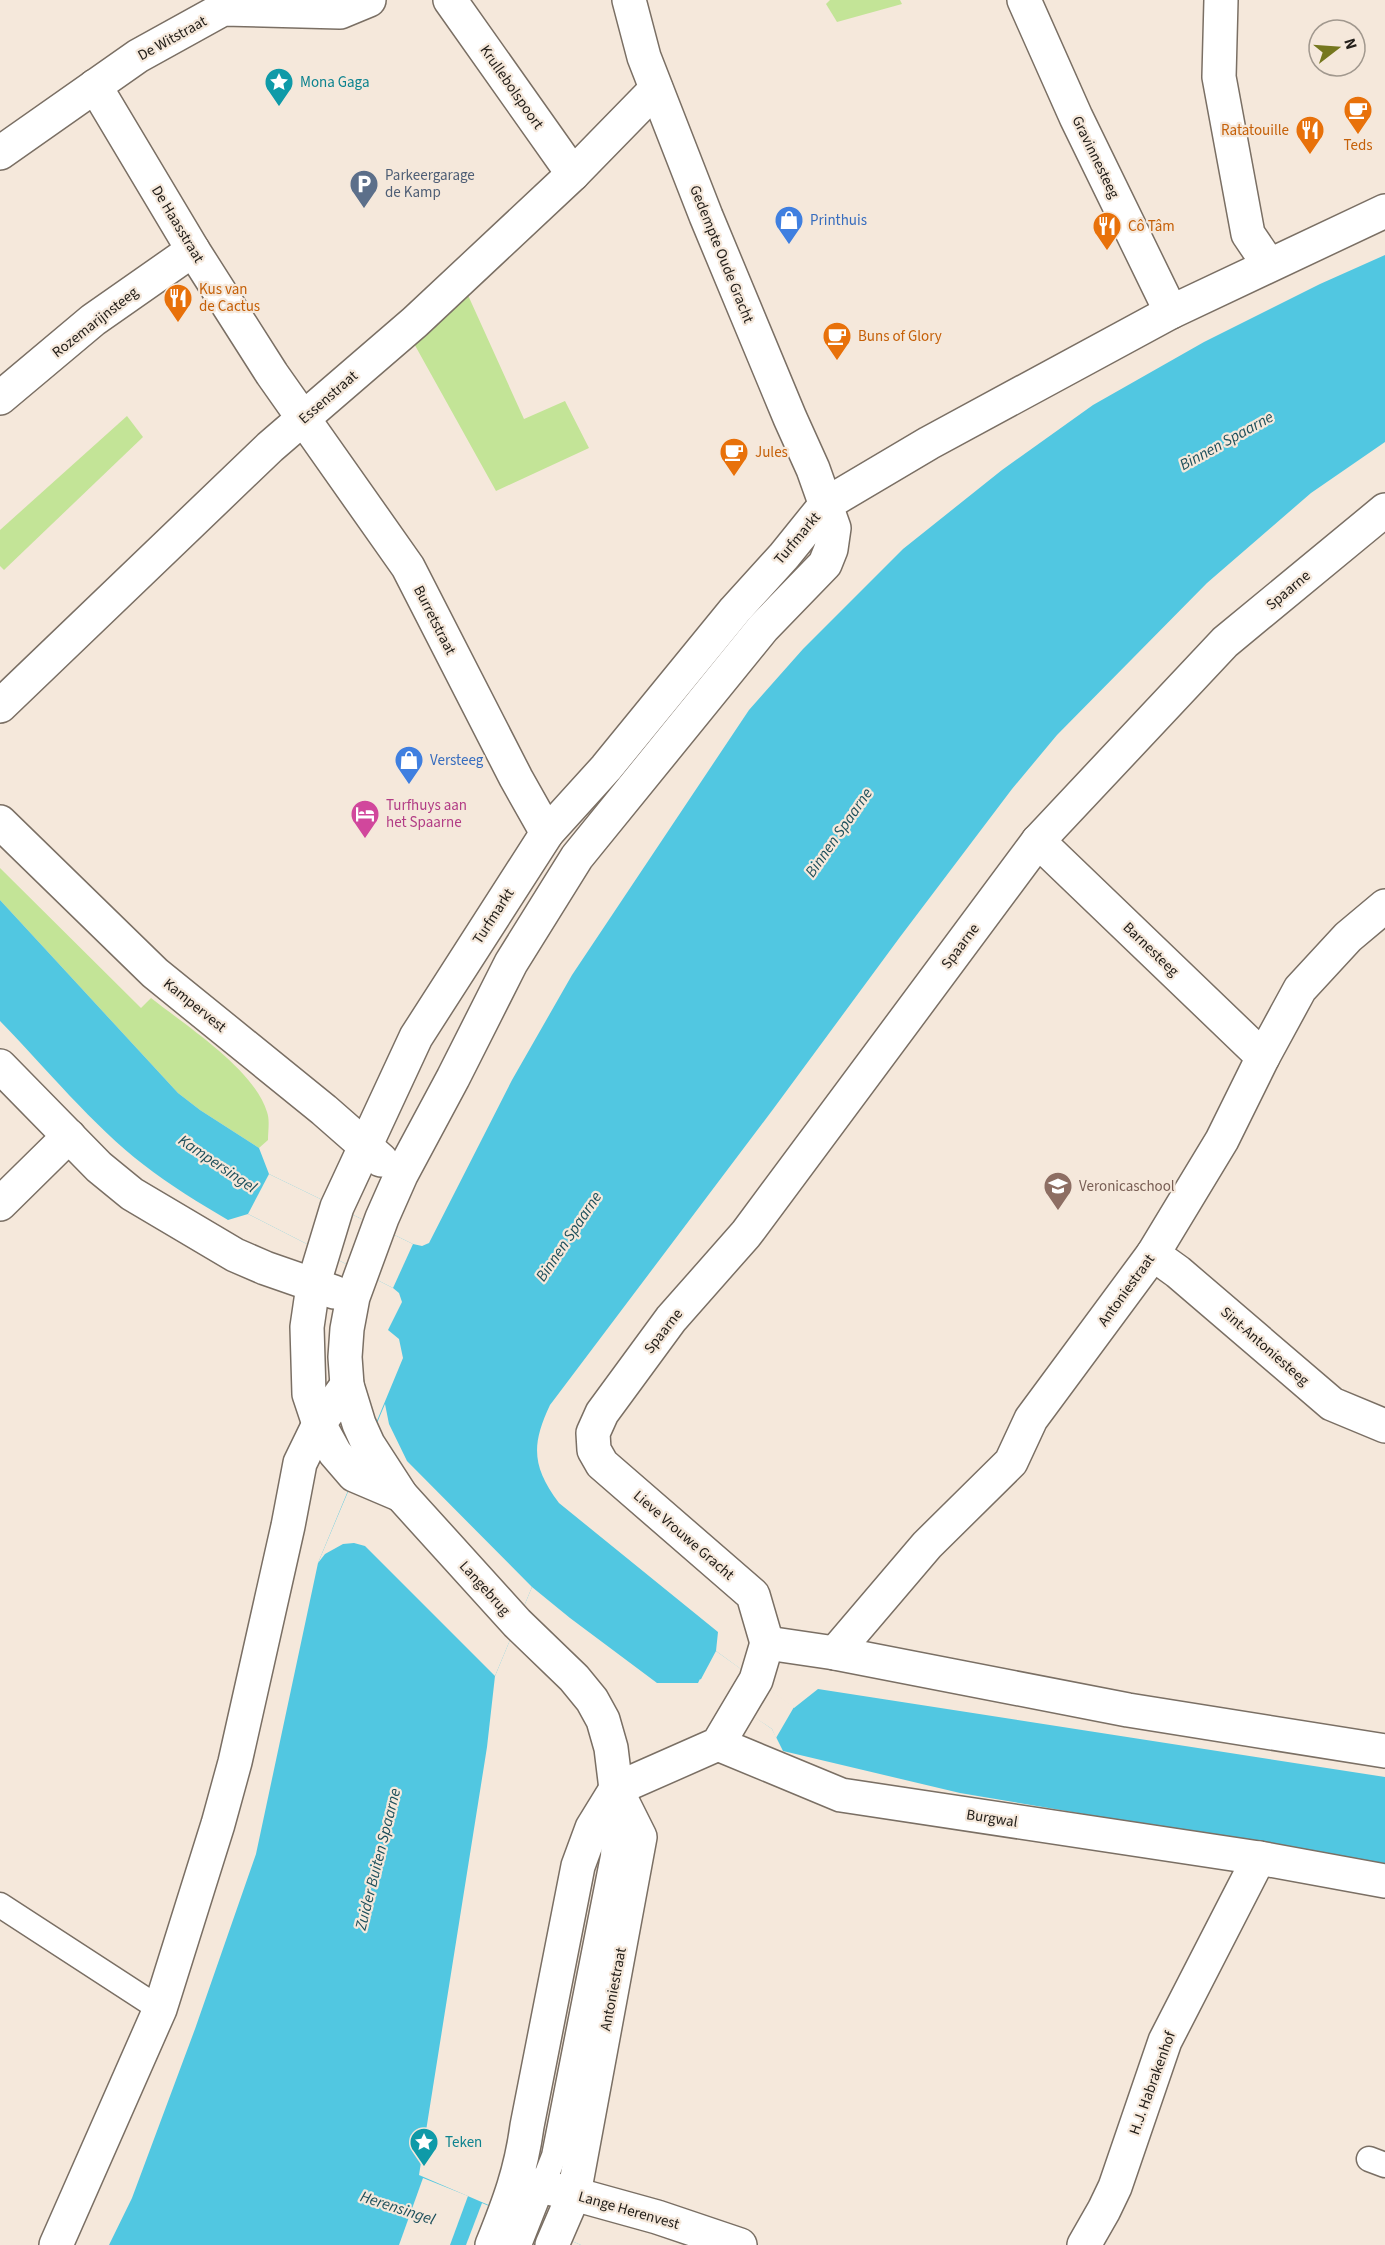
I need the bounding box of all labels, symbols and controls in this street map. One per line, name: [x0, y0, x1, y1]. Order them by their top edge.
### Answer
street label: De Witstraat: [134, 11, 211, 66]
north arrow: [1307, 18, 1367, 78]
text: N: [1338, 36, 1362, 52]
street label: Krullebolspoort: [475, 41, 548, 134]
place icon: Mona Gaga: [263, 66, 295, 108]
place label: Mona Gaga: [300, 72, 370, 93]
cafe icon: Teds: [1342, 94, 1374, 136]
street label: Gravinnesteeg: [1067, 112, 1125, 202]
restaurant icon: Ratatouille: [1294, 114, 1326, 156]
place label: Ratatouille: [1221, 120, 1289, 141]
place label: Teds: [1343, 135, 1373, 156]
place label: Parkeergarage de Kamp: [385, 165, 475, 203]
parking icon: Parkeergarage de Kamp: [348, 168, 380, 210]
street label: De Haasstraat: [146, 182, 209, 267]
street label: Gedempte Oude Gracht: [684, 182, 759, 326]
shop icon: Printhuis: [773, 204, 805, 246]
place label: Printhuis: [810, 210, 867, 231]
restaurant icon: Cô Tâm: [1091, 210, 1123, 252]
place label: Cô Tâm: [1128, 216, 1175, 237]
place label: Kus van de Cactus: [199, 279, 260, 317]
street label: Rozemarijnsteeg: [48, 282, 143, 363]
restaurant icon: Kus van de Cactus: [162, 282, 194, 324]
cafe icon: Buns of Glory: [821, 320, 853, 362]
place label: Buns of Glory: [858, 326, 942, 347]
street label: Essenstraat: [294, 366, 362, 429]
water label: Binnen Spaarne: [1176, 406, 1278, 476]
cafe icon: Jules: [718, 436, 750, 478]
place label: Jules: [755, 442, 788, 463]
street label: Turfmarkt: [769, 508, 826, 569]
street label: Spaarne: [1262, 566, 1315, 615]
street label: Burretstraat: [408, 582, 461, 659]
shop icon: Versteeg: [393, 744, 425, 786]
place label: Versteeg: [430, 750, 484, 771]
water label: Binnen Spaarne: [800, 783, 878, 882]
place label: Turfhuys aan het Spaarne: [386, 795, 467, 833]
hotel icon: Turfhuys aan het Spaarne: [349, 798, 381, 840]
street label: Turfmarkt: [468, 884, 519, 948]
street label: Barnesteeg: [1118, 917, 1184, 982]
street label: Spaarne: [936, 919, 984, 973]
street label: Kampervest: [159, 973, 231, 1037]
water label: Kampersingel: [174, 1129, 261, 1198]
school or university icon: Veronicaschool: [1042, 1170, 1074, 1212]
place label: Veronicaschool: [1079, 1176, 1175, 1197]
water label: Binnen Spaarne: [531, 1187, 607, 1286]
street label: Antoniestraat: [1093, 1250, 1160, 1331]
street label: Sint-Antoniesteeg: [1216, 1302, 1314, 1391]
street label: Spaarne: [639, 1304, 688, 1358]
street label: Lieve Vrouwe Gracht: [629, 1486, 739, 1585]
street label: Langebrug: [454, 1556, 515, 1621]
water label: Zuider Buiten Spaarne: [349, 1786, 406, 1934]
street label: Burgwal: [965, 1804, 1019, 1833]
street label: Antoniestraat: [595, 1946, 632, 2033]
street label: H.J. Habrakenhof: [1124, 2028, 1181, 2138]
place icon: Teken: [408, 2126, 440, 2168]
place label: Teken: [445, 2132, 482, 2153]
water label: Herensingel: [357, 2185, 438, 2230]
street label: Lange Herenvest: [576, 2186, 682, 2235]

